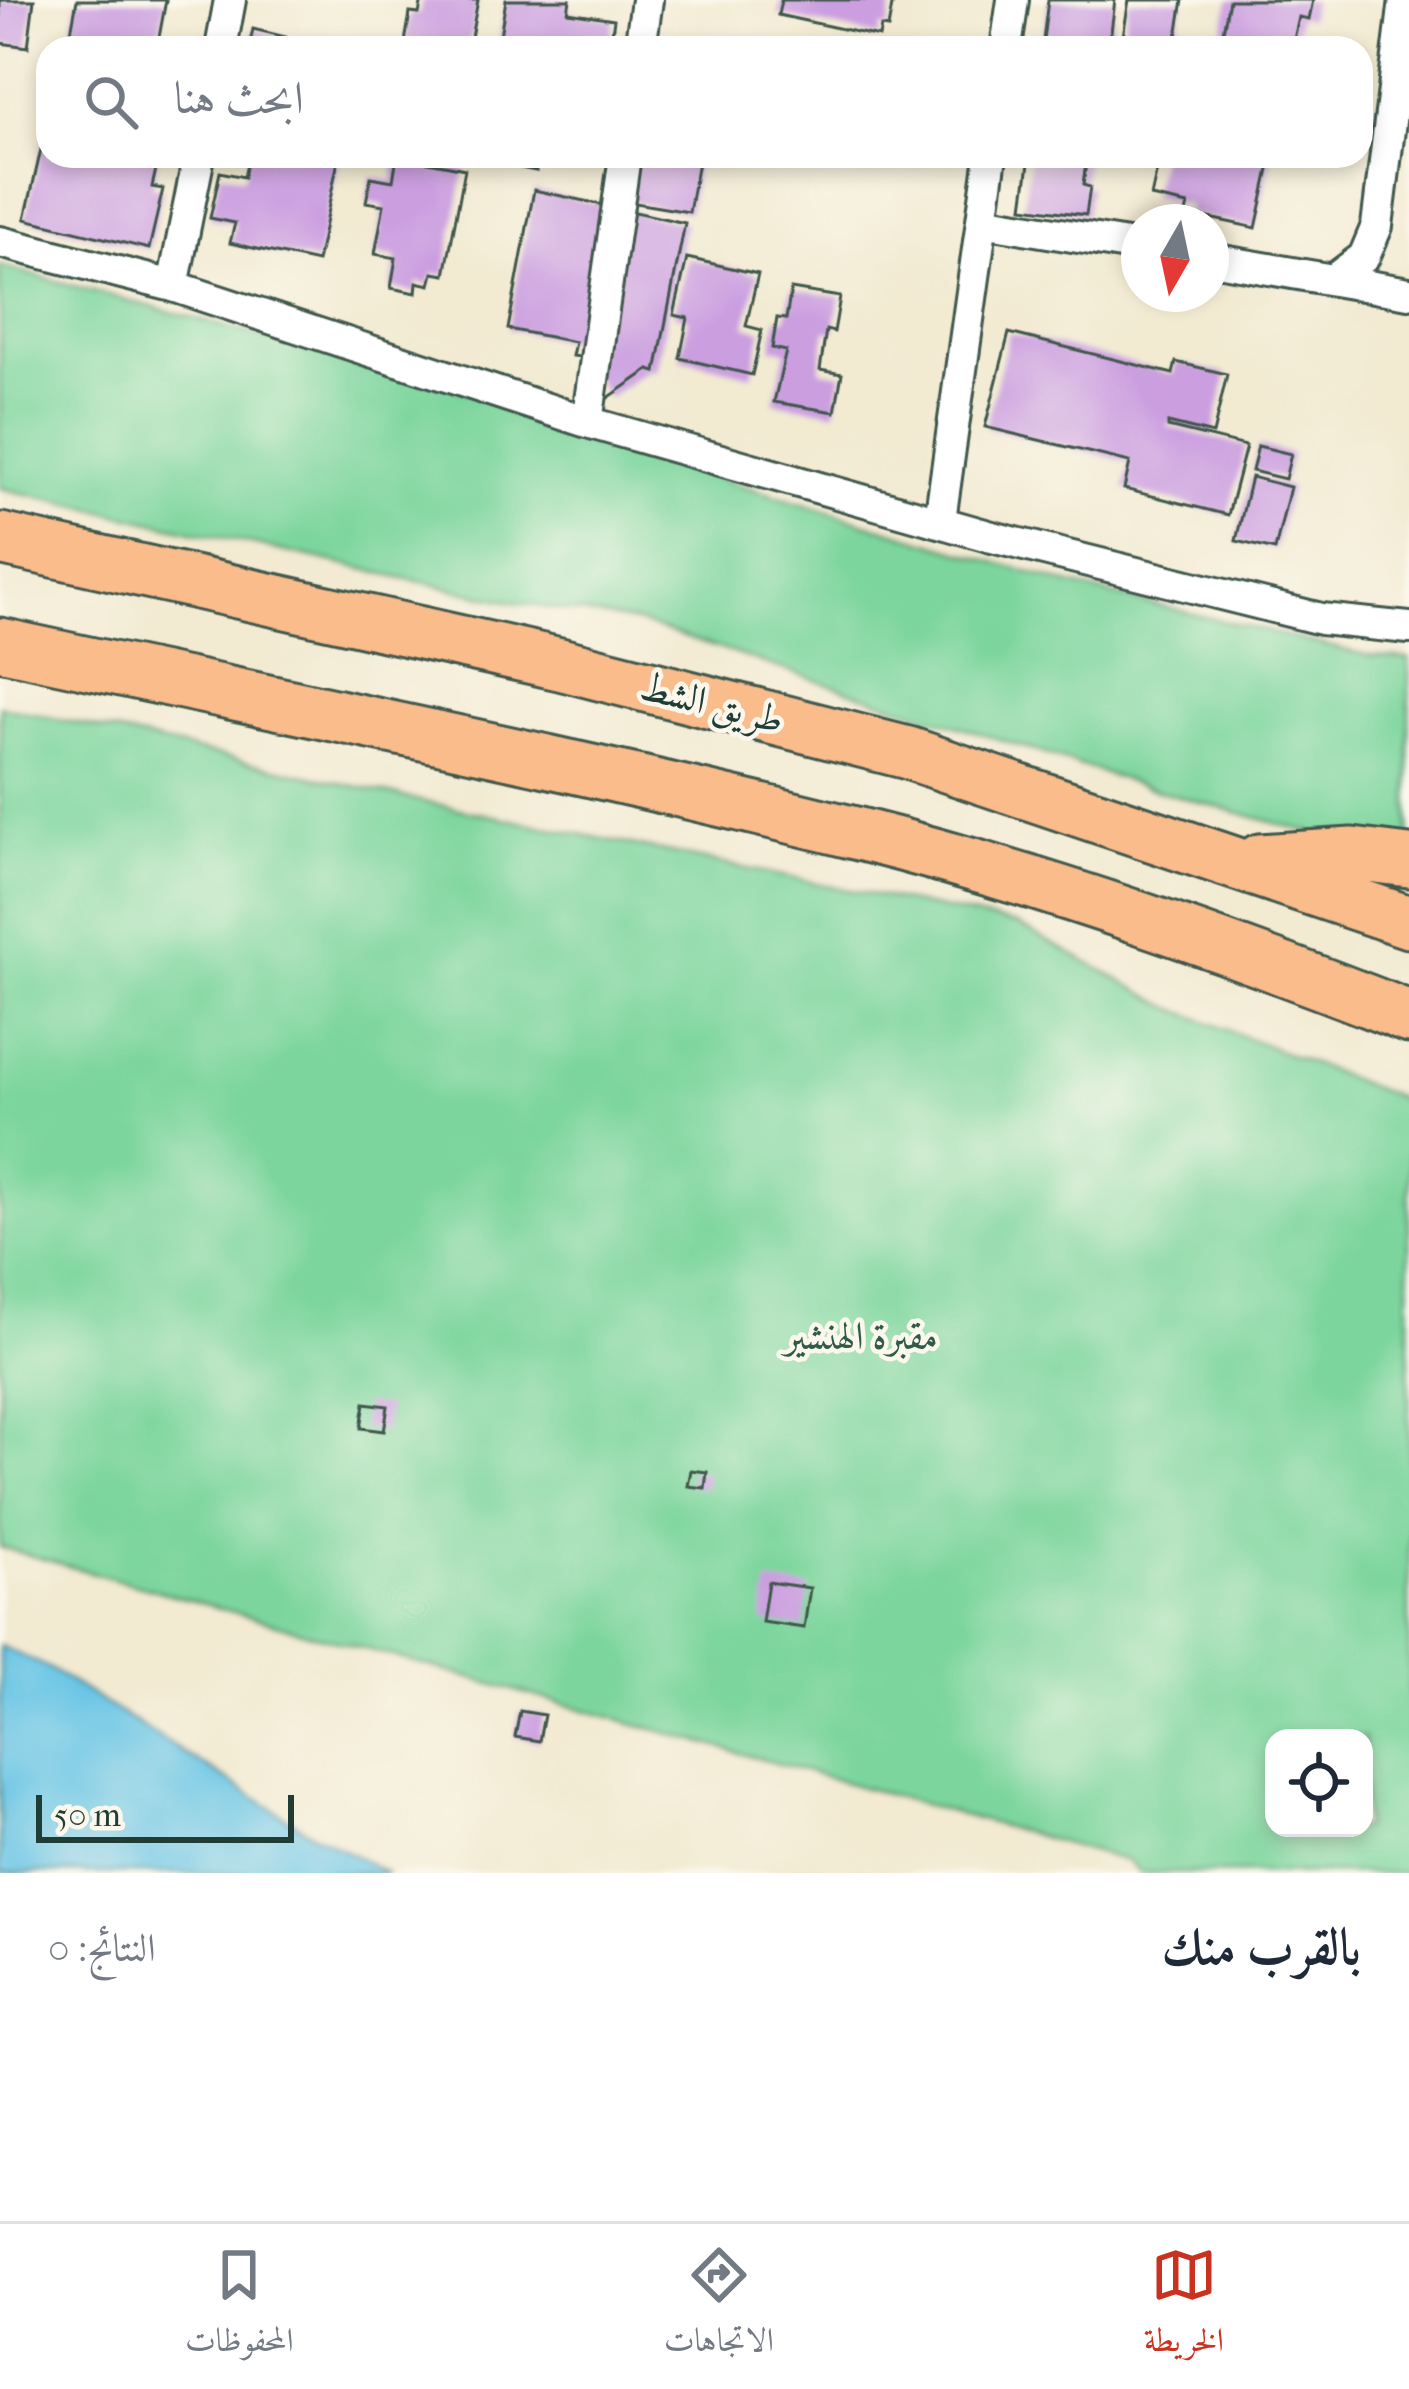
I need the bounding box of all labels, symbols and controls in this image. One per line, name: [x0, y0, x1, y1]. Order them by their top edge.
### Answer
search box: [36, 36, 1373, 168]
icon: search: [78, 69, 144, 135]
text: ابحث هنا: [174, 72, 304, 125]
north arrow: [1121, 204, 1229, 312]
street label: طريق الشط: [635, 663, 789, 745]
park label: مقبرة الهنشير: [780, 1313, 938, 1359]
map controls: [1265, 1729, 1373, 1837]
button: locate: [1265, 1729, 1373, 1837]
scale bar: [36, 1789, 294, 1842]
text: 50 m: [54, 1796, 121, 1835]
text: بالقرب منك: [1162, 1917, 1361, 1977]
text: النتائج: 0: [48, 1925, 156, 1971]
tab: المحفوظات: [185, 2242, 294, 2372]
tab: الاتجاهات: [664, 2242, 774, 2372]
tab: الخريطة: [1144, 2242, 1224, 2372]

